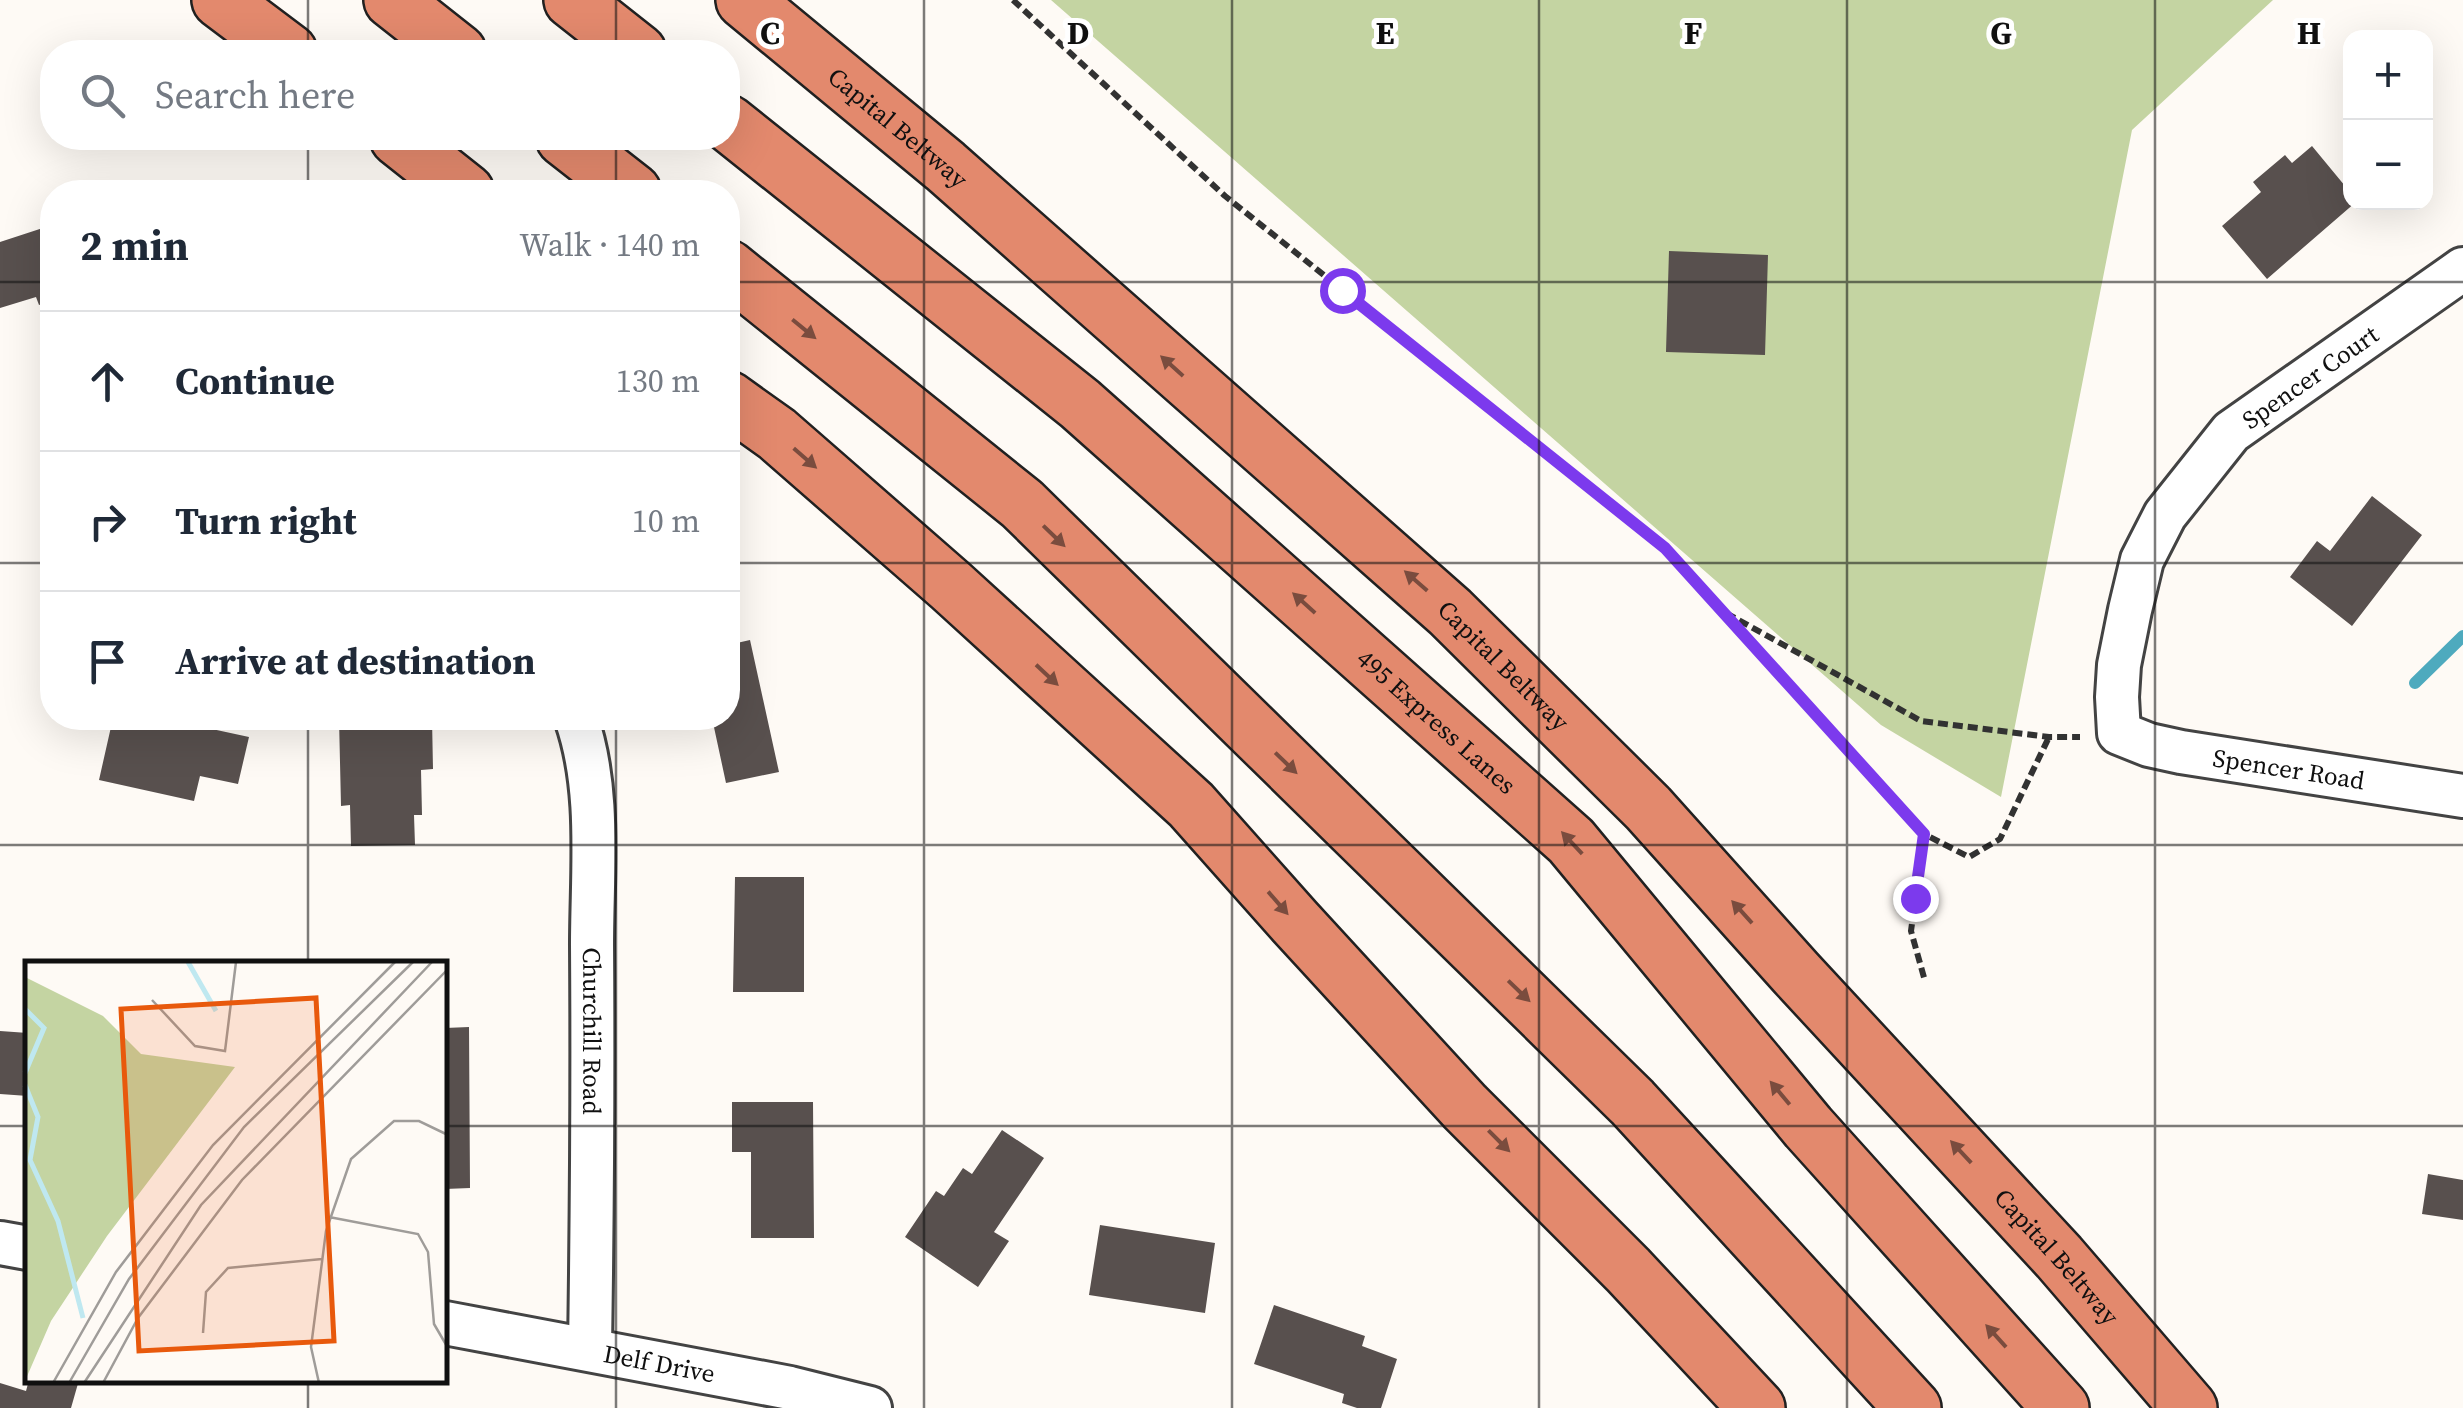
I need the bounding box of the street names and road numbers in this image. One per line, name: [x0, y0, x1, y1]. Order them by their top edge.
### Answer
street label: Capital Beltway: [821, 59, 975, 196]
street label: Spencer Court: [2235, 317, 2386, 437]
street label: Capital Beltway: [1431, 592, 1577, 738]
street label: 495 Express Lanes: [1350, 641, 1524, 802]
street label: Spencer Road: [2211, 740, 2367, 797]
street label: Churchill Road: [575, 947, 609, 1115]
street label: Capital Beltway: [1987, 1181, 2127, 1332]
street label: Delf Drive: [601, 1336, 718, 1391]

